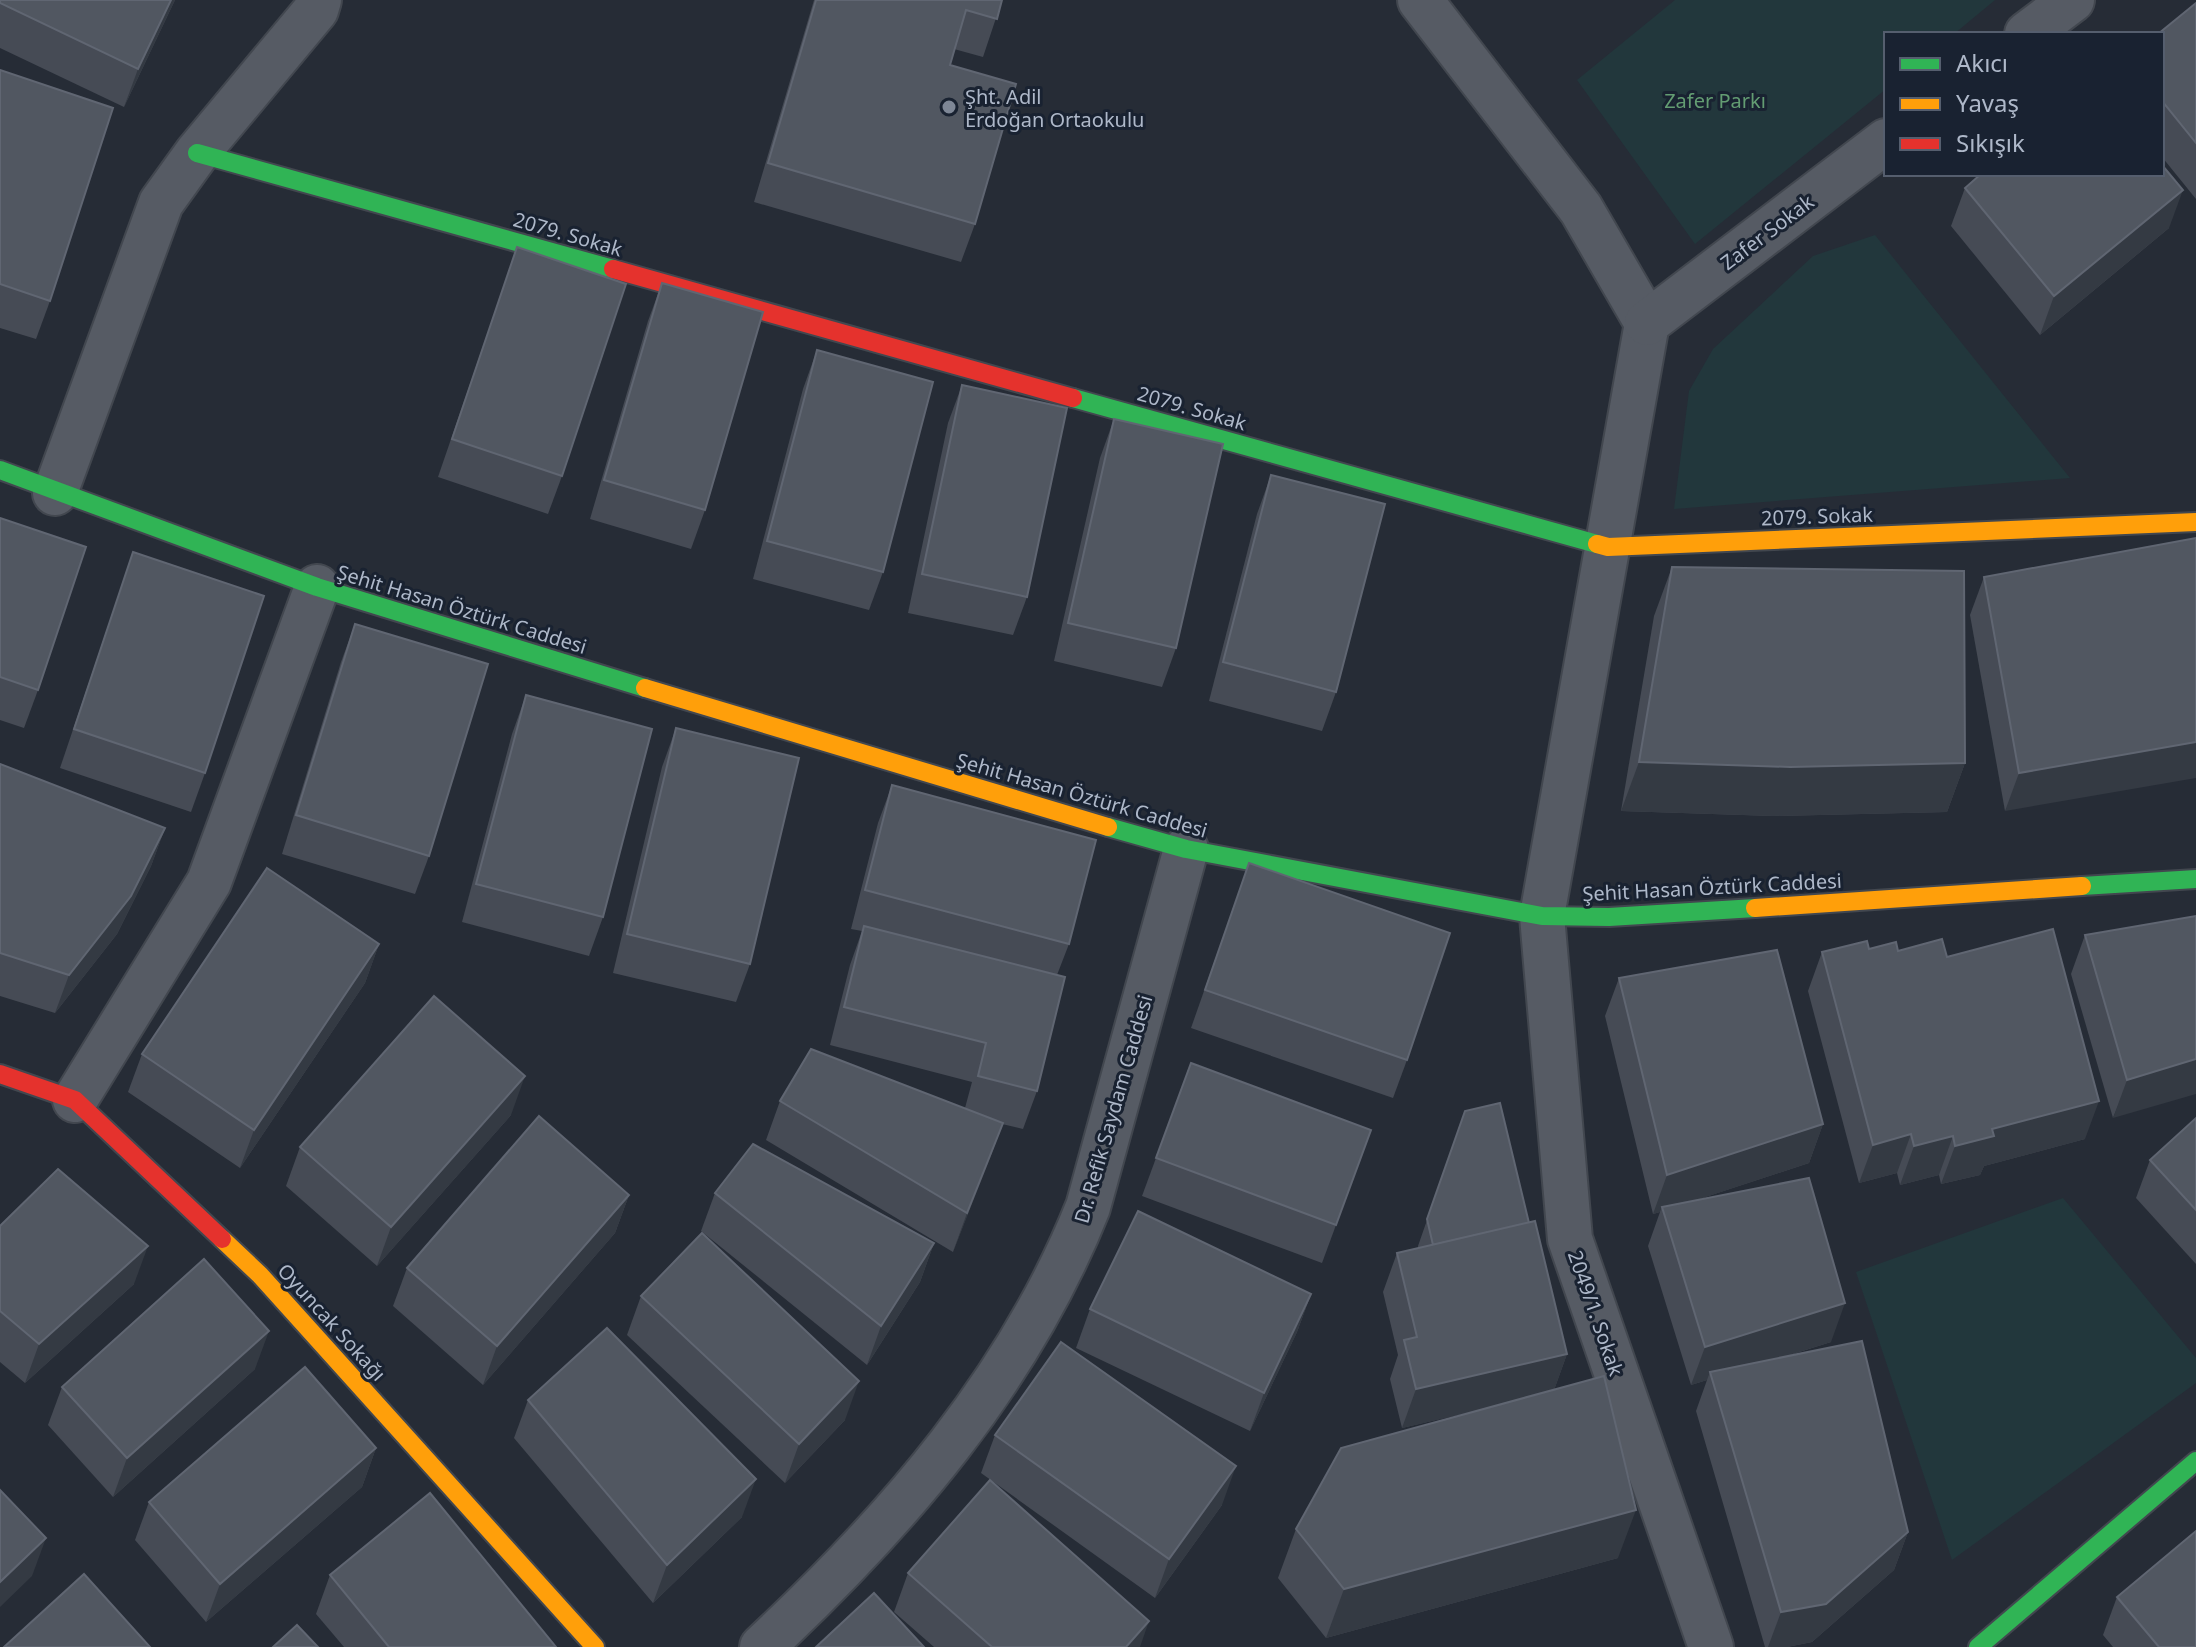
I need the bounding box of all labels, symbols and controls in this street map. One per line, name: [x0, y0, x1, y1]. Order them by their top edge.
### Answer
legend: [1884, 32, 2164, 176]
text: Akıcı: [1956, 46, 2008, 79]
place label: Şht. Adil Erdoğan Ortaokulu: [965, 83, 1144, 133]
text: Yavaş: [1956, 86, 2019, 119]
park label: Zafer Parkı: [1664, 87, 1766, 114]
marker: Şht. Adil Erdoğan Ortaokulu: [940, 98, 958, 116]
text: Sıkışık: [1956, 126, 2025, 159]
street label: Zafer Sokak: [1715, 188, 1819, 276]
street label: 2079. Sokak: [510, 206, 626, 262]
street label: 2079. Sokak: [1134, 380, 1250, 436]
street label: 2079. Sokak: [1761, 501, 1874, 531]
street label: Şehit Hasan Öztürk Caddesi: [334, 558, 590, 660]
street label: Şehit Hasan Öztürk Caddesi: [953, 746, 1211, 844]
street label: Şehit Hasan Öztürk Caddesi: [1582, 867, 1842, 907]
street label: Dr. Refik Saydam Caddesi: [1067, 992, 1159, 1226]
street label: 2049/1. Sokak: [1562, 1247, 1630, 1380]
street label: Oyuncak Sokağı: [272, 1257, 392, 1387]

